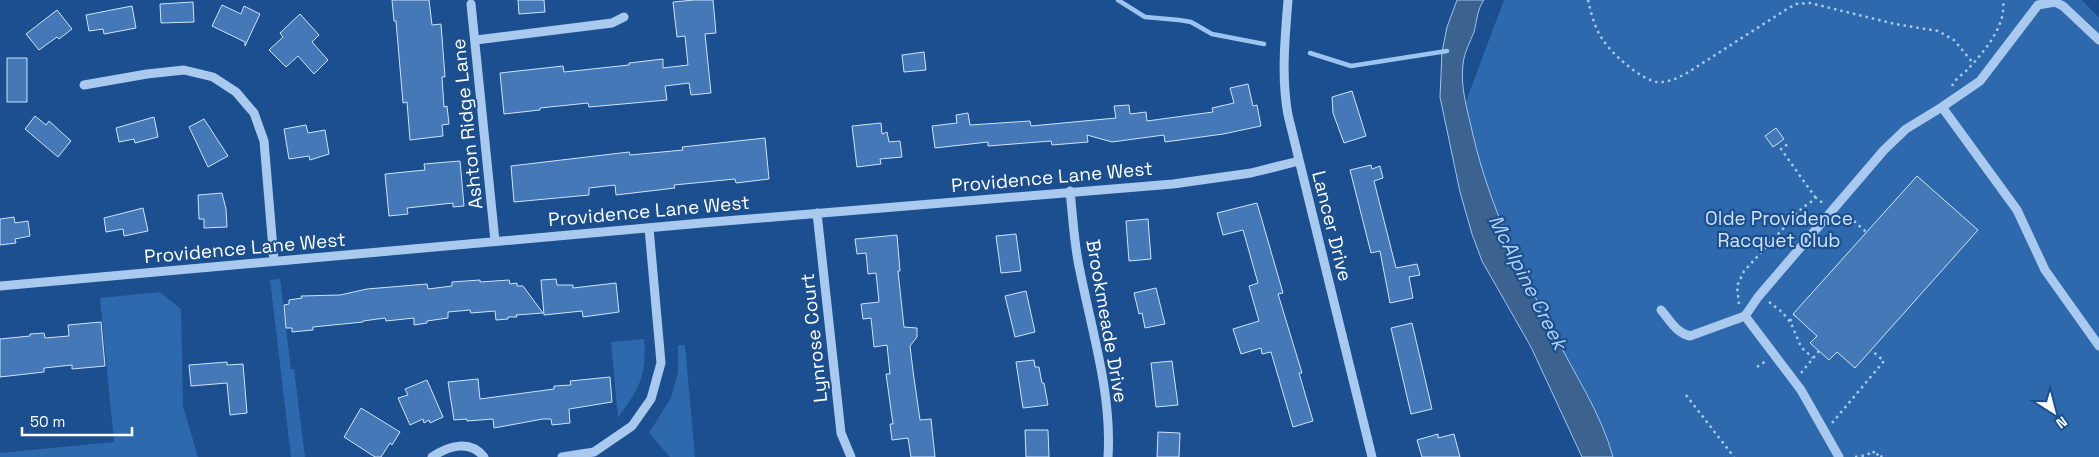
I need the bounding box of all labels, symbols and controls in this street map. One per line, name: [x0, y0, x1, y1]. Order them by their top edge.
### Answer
street label: Ashton Ridge Lane: [446, 37, 488, 211]
street label: Providence Lane West: [950, 156, 1154, 198]
street label: Lancer Drive: [1306, 168, 1358, 284]
street label: Providence Lane West: [547, 190, 751, 232]
park label: Olde Providence Racquet Club: [1705, 206, 1853, 253]
water label: McAlpine Creek: [1483, 210, 1574, 356]
street label: Providence Lane West: [143, 227, 347, 269]
street label: Brookmeade Drive: [1080, 237, 1134, 405]
street label: Lynrose Court: [795, 272, 833, 404]
north arrow: [2029, 387, 2079, 437]
scale bar: [22, 404, 132, 436]
text: 50 m: [30, 412, 65, 431]
text: N: [2053, 412, 2071, 433]

